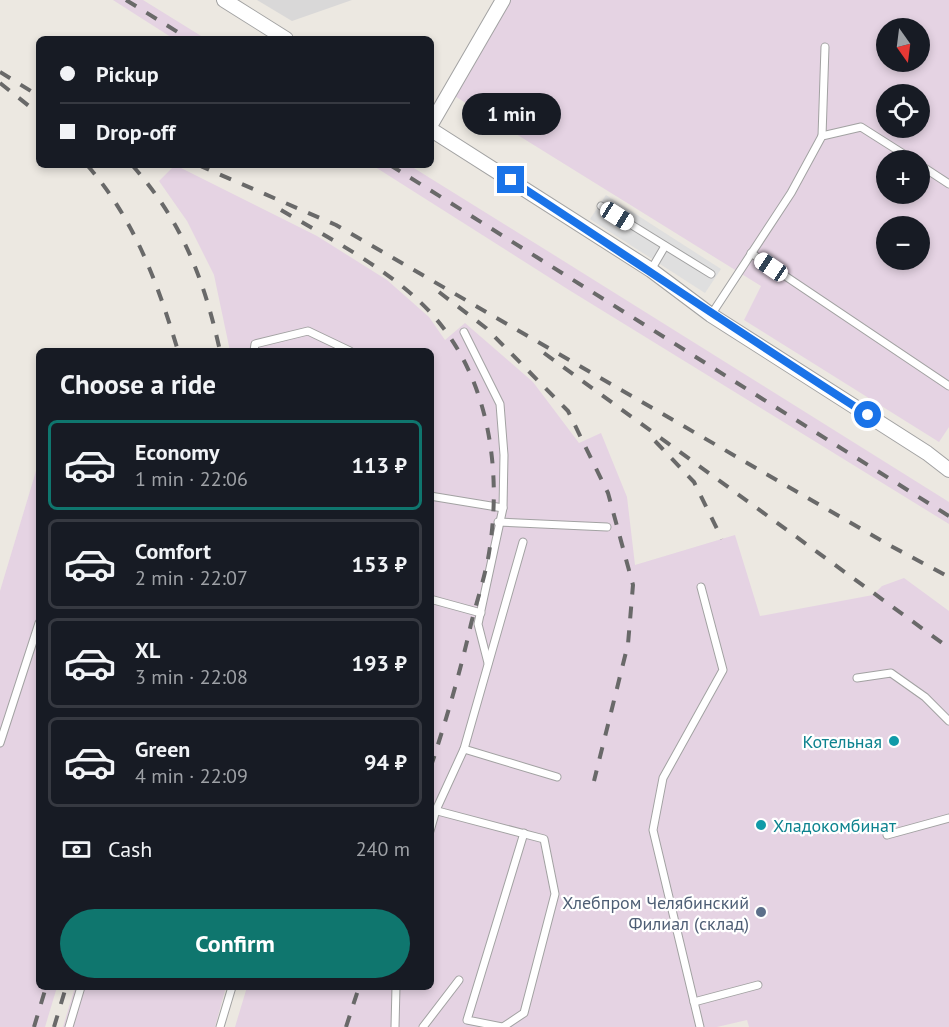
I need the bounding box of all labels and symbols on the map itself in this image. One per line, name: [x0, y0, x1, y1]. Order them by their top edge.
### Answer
north arrow: [876, 18, 930, 72]
callout: 1 min: [462, 93, 560, 135]
route end: [497, 166, 524, 193]
car: [597, 199, 637, 233]
car: [751, 249, 791, 285]
route start: [854, 401, 881, 428]
place label: Котельная: [803, 730, 882, 753]
marker: Котельная: [887, 734, 901, 748]
place label: Хладокомбинат: [773, 814, 897, 837]
marker: Хладокомбинат: [754, 818, 768, 832]
place label: Хлебпром Челябинский Филиал (склад): [562, 891, 749, 935]
marker: Хлебпром Челябинский Филиал (склад): [754, 905, 768, 919]

